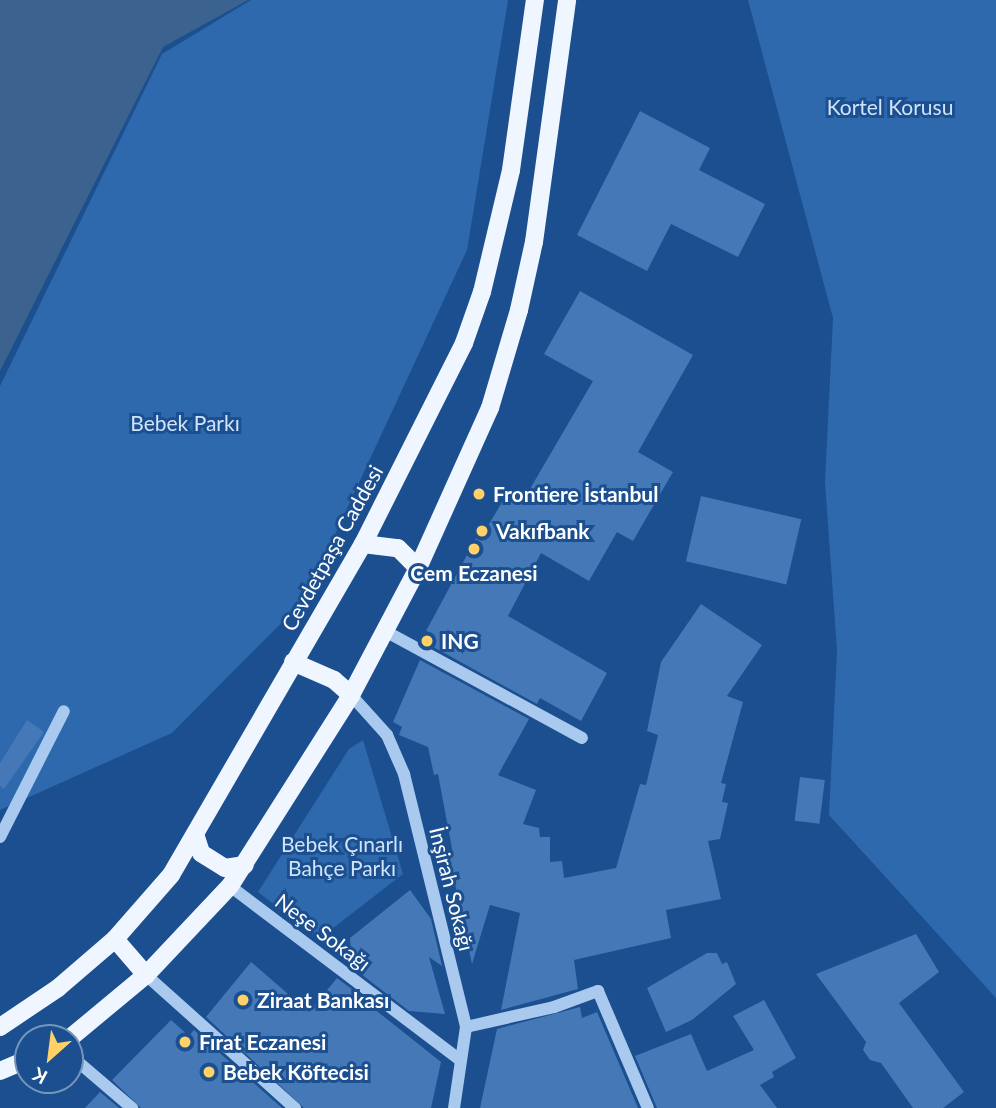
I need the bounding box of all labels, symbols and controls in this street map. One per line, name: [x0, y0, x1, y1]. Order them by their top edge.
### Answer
park label: Kortel Korusu: [827, 94, 953, 120]
park label: Bebek Parkı: [130, 410, 240, 436]
street label: Cevdetpaşa Caddesi: [276, 461, 388, 635]
place label: Frontiere İstanbul: [493, 481, 658, 507]
marker: Frontiere İstanbul: [471, 486, 487, 502]
place label: Vakıfbank: [496, 518, 590, 544]
marker: Vakıfbank: [474, 523, 490, 539]
marker: Cem Eczanesi: [466, 541, 482, 557]
place label: Cem Eczanesi: [410, 560, 538, 586]
place label: ING: [441, 628, 479, 654]
marker: ING: [419, 633, 435, 649]
street label: İnşirah Sokağı: [424, 824, 480, 954]
park label: Bebek Çınarlı Bahçe Parkı: [281, 831, 403, 881]
street label: Neşe Sokağı: [270, 888, 376, 976]
place label: Ziraat Bankası: [257, 987, 389, 1013]
marker: Ziraat Bankası: [235, 992, 251, 1008]
north arrow: [14, 1024, 84, 1094]
place label: Fırat Eczanesi: [199, 1029, 326, 1055]
marker: Fırat Eczanesi: [177, 1034, 193, 1050]
place label: Bebek Köftecisi: [223, 1059, 369, 1085]
text: K: [29, 1063, 51, 1089]
marker: Bebek Köftecisi: [201, 1064, 217, 1080]

